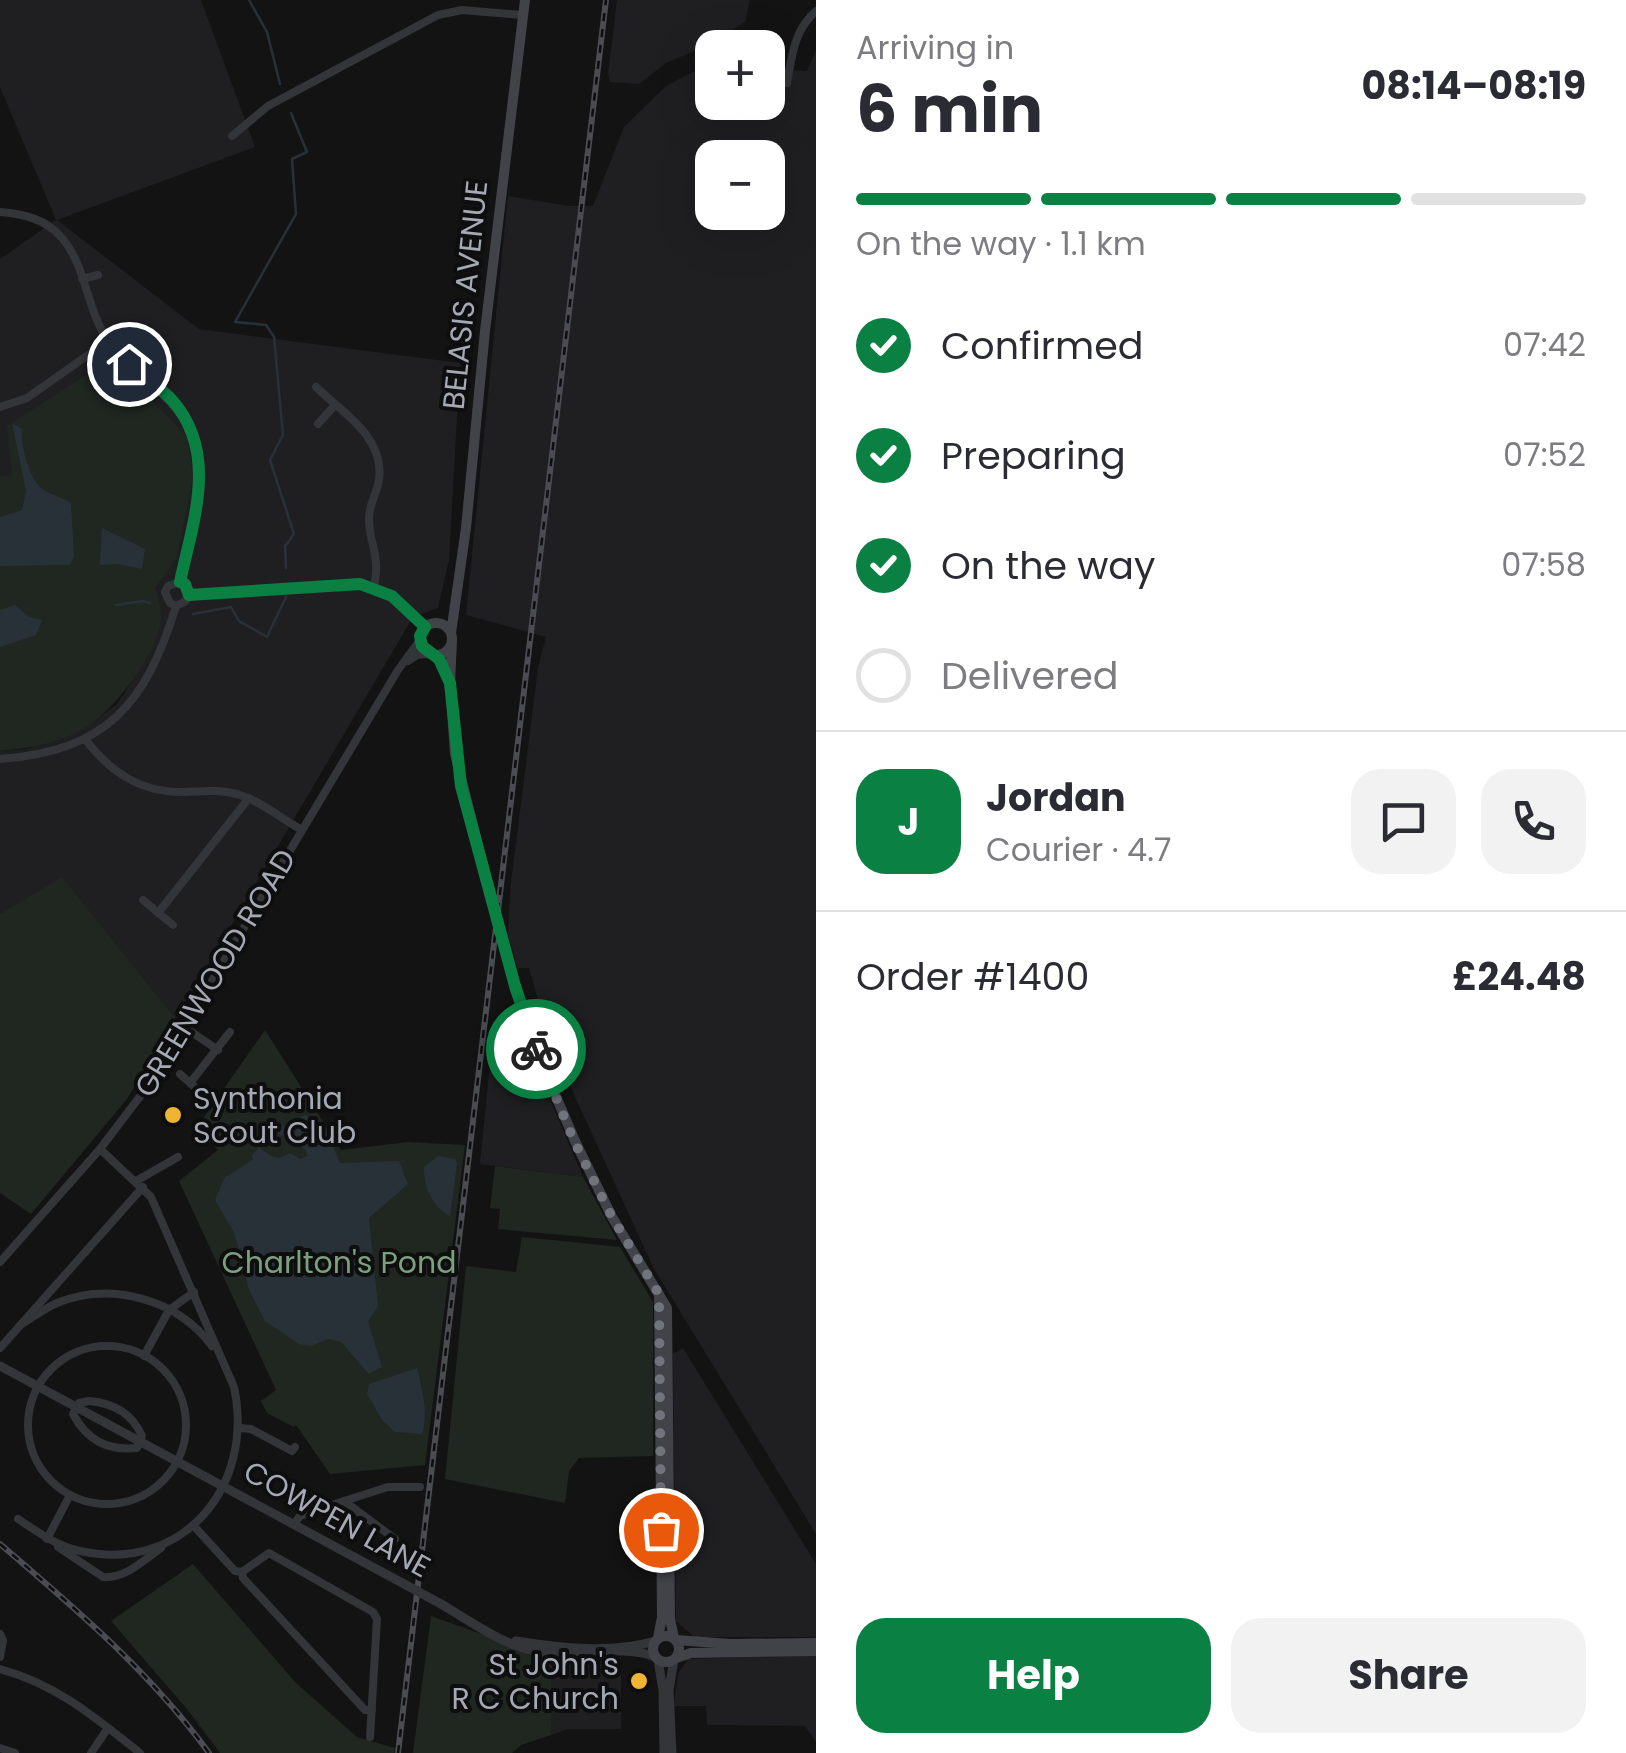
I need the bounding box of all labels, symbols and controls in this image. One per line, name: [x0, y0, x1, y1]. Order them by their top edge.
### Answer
text: Arriving in: [856, 25, 1014, 70]
map controls: [695, 30, 785, 230]
button: +: [695, 30, 785, 120]
text: 08:14–08:19: [1362, 59, 1586, 112]
text: 6 min: [856, 64, 1043, 155]
button: −: [695, 140, 785, 230]
street label: BELASIS AVENUE: [432, 178, 498, 412]
text: On the way · 1.1 km: [856, 221, 1146, 266]
icon: check: [856, 318, 911, 373]
text: Confirmed: [941, 319, 1143, 372]
pin: [87, 322, 172, 407]
text: 07:42: [1503, 322, 1586, 367]
icon: home: [102, 337, 157, 392]
icon: check: [856, 428, 911, 483]
text: Preparing: [941, 429, 1126, 482]
text: 07:52: [1503, 432, 1586, 477]
icon: check: [856, 538, 911, 593]
text: On the way: [941, 539, 1155, 592]
text: 07:58: [1501, 542, 1586, 587]
text: Delivered: [941, 649, 1118, 702]
button: chat: [1351, 769, 1456, 874]
button: phone: [1481, 769, 1586, 874]
text: Jordan: [986, 771, 1126, 824]
text: J: [898, 795, 919, 848]
text: Courier · 4.7: [986, 827, 1171, 872]
street label: GREENWOOD ROAD: [124, 841, 306, 1105]
text: Order #1400: [856, 950, 1089, 1003]
text: £24.48: [1452, 950, 1586, 1003]
courier: [486, 999, 586, 1099]
icon: bike: [509, 1022, 564, 1077]
place label: Synthonia Scout Club: [193, 1077, 356, 1154]
marker: Synthonia Scout Club: [162, 1104, 184, 1126]
park label: Charlton's Pond: [221, 1241, 457, 1284]
street label: COWPEN LANE: [236, 1450, 438, 1588]
pin: [619, 1488, 704, 1573]
icon: bag: [634, 1503, 689, 1558]
button: Help: [856, 1618, 1211, 1733]
button: Share: [1231, 1618, 1586, 1733]
place label: St John's R C Church: [451, 1643, 619, 1720]
marker: St John's R C Church: [628, 1670, 650, 1692]

